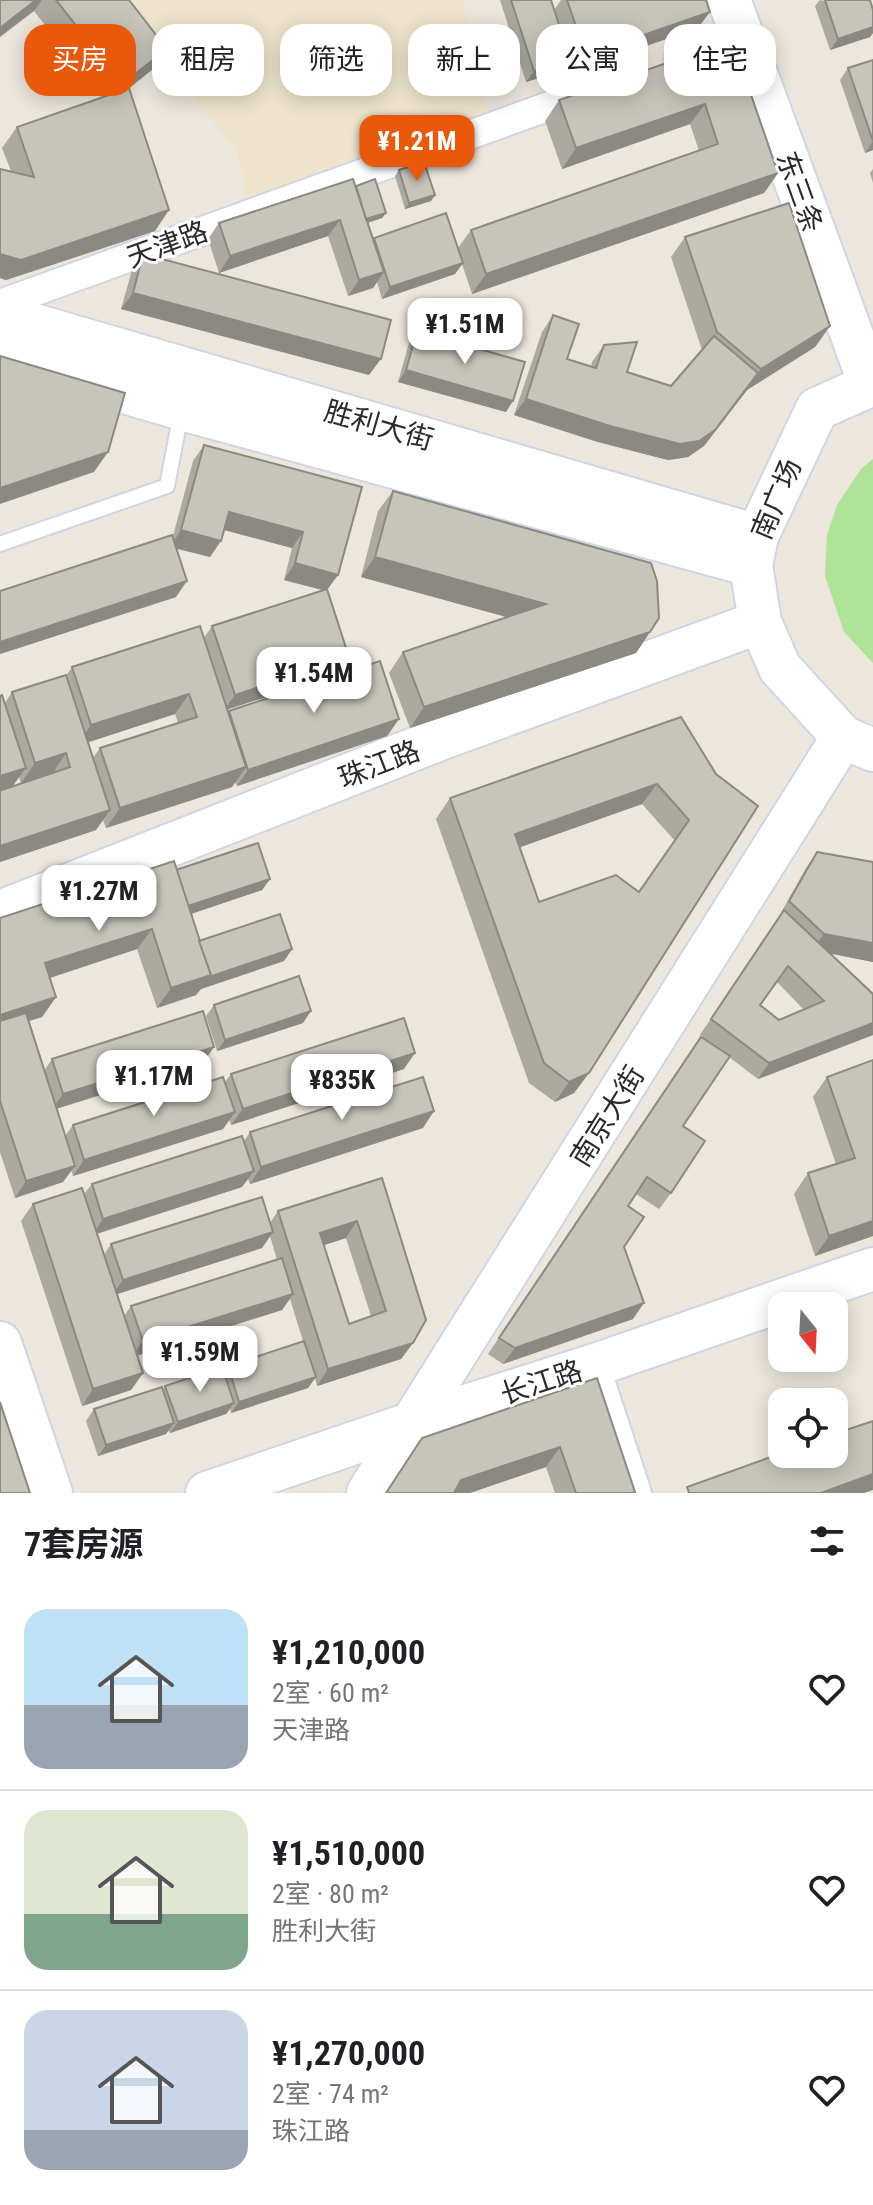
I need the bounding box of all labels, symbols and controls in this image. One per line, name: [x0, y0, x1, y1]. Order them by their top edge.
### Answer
chip: 买房: [24, 24, 136, 96]
chip: 租房: [152, 24, 264, 96]
chip: 筛选: [280, 24, 392, 96]
chip: 新上: [408, 24, 520, 96]
chip: 公寓: [536, 24, 648, 96]
chip: 住宅: [664, 24, 776, 96]
pin: ¥1.21M: [352, 115, 482, 183]
text: ¥1.21M: [377, 126, 457, 156]
street label: 东三条: [770, 147, 829, 237]
street label: 天津路: [122, 215, 212, 274]
pin: ¥1.51M: [400, 298, 530, 366]
text: ¥1.51M: [425, 309, 505, 339]
street label: 胜利大街: [320, 394, 437, 457]
street label: 南广场: [745, 454, 808, 544]
pin: ¥1.54M: [249, 647, 379, 715]
text: ¥1.54M: [274, 658, 354, 688]
street label: 珠江路: [334, 734, 424, 795]
pin: ¥1.27M: [34, 865, 164, 933]
text: ¥1.27M: [59, 876, 139, 906]
pin: ¥1.17M: [89, 1050, 219, 1118]
pin: ¥835K: [286, 1054, 398, 1122]
street label: 南京大街: [564, 1060, 651, 1173]
text: ¥1.17M: [114, 1061, 194, 1091]
text: ¥835K: [309, 1065, 375, 1095]
north arrow: [768, 1292, 848, 1372]
map controls: [768, 1292, 848, 1468]
pin: ¥1.59M: [135, 1326, 265, 1394]
text: ¥1.59M: [160, 1337, 240, 1367]
street label: 长江路: [496, 1354, 586, 1411]
button: locate: [768, 1388, 848, 1468]
icon: filters: [805, 1519, 849, 1563]
text: 7套房源: [24, 1524, 143, 1564]
text: ¥1,210,000: [272, 1632, 425, 1672]
icon: home: [88, 1641, 184, 1737]
icon: heart: [805, 1667, 849, 1711]
text: 2室 · 60 m²: [272, 1678, 389, 1708]
text: 天津路: [272, 1715, 350, 1745]
text: ¥1,510,000: [272, 1833, 425, 1873]
icon: home: [88, 1842, 184, 1938]
icon: heart: [805, 1868, 849, 1912]
text: 2室 · 80 m²: [272, 1879, 389, 1909]
text: 胜利大街: [272, 1916, 376, 1946]
text: ¥1,270,000: [272, 2033, 425, 2073]
icon: home: [88, 2042, 184, 2138]
icon: heart: [805, 2068, 849, 2112]
text: 2室 · 74 m²: [272, 2079, 389, 2109]
text: 珠江路: [272, 2116, 350, 2146]

